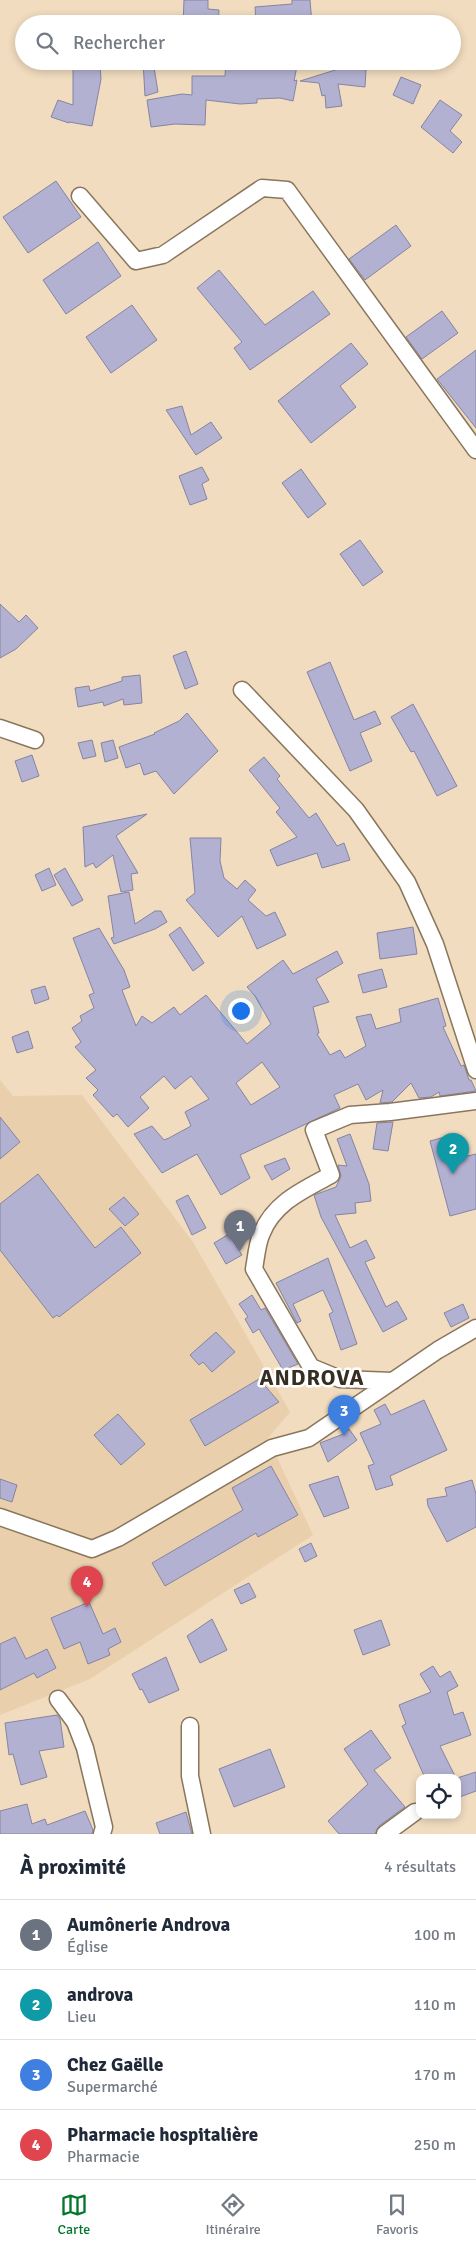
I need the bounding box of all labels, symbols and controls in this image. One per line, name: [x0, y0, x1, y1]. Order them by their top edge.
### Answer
search box: [15, 15, 461, 70]
icon: search: [33, 29, 61, 57]
text: Rechercher: [73, 31, 165, 55]
your location: [228, 998, 254, 1024]
pin: 2: [437, 1133, 469, 1174]
pin: 1: [224, 1210, 256, 1251]
district label: ANDROVA: [260, 1364, 364, 1391]
pin: 3: [328, 1395, 360, 1436]
pin: 4: [71, 1566, 103, 1607]
map controls: [416, 1774, 461, 1819]
button: locate: [416, 1774, 461, 1819]
text: À proximité: [20, 1854, 126, 1880]
text: 4 résultats: [384, 1857, 456, 1877]
text: Aumônerie Androva: [67, 1913, 230, 1937]
text: 1: [32, 1925, 40, 1945]
text: 100 m: [414, 1925, 456, 1945]
text: Église: [67, 1937, 108, 1957]
text: androva: [67, 1983, 133, 2007]
text: 2: [32, 1995, 40, 2015]
text: 110 m: [414, 1995, 456, 2015]
text: Lieu: [67, 2007, 96, 2027]
text: Chez Gaëlle: [67, 2053, 164, 2077]
text: 3: [32, 2065, 40, 2085]
text: 170 m: [414, 2065, 456, 2085]
text: Supermarché: [67, 2077, 158, 2097]
text: Pharmacie hospitalière: [67, 2123, 258, 2147]
text: 4: [32, 2135, 40, 2155]
text: 250 m: [414, 2135, 456, 2155]
text: Pharmacie: [67, 2147, 140, 2167]
tab: Carte: [58, 2191, 90, 2238]
tab: Itinéraire: [205, 2191, 261, 2238]
tab: Favoris: [376, 2191, 418, 2238]

